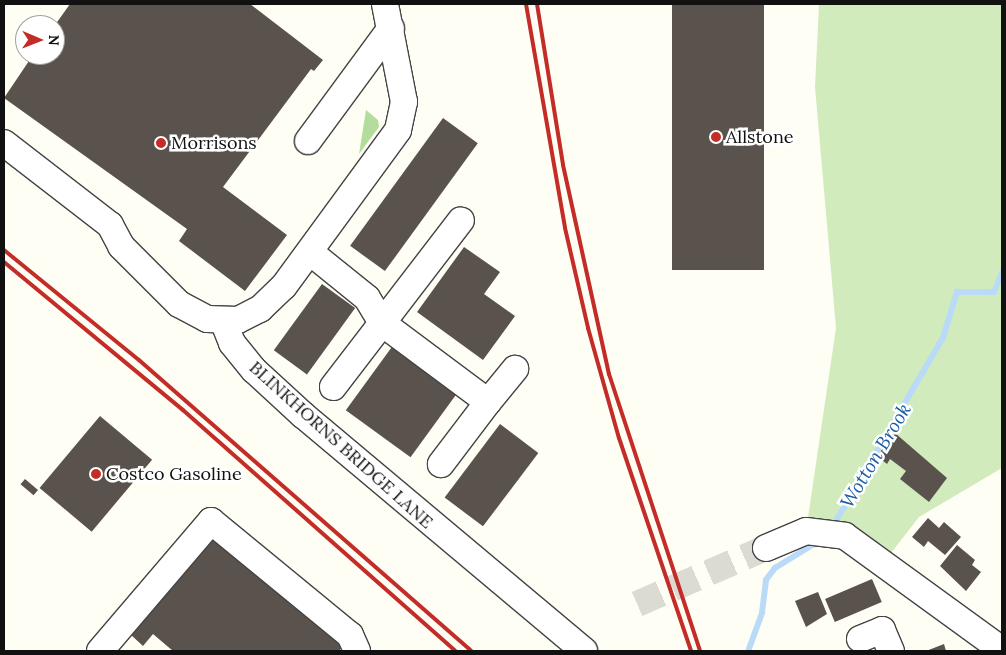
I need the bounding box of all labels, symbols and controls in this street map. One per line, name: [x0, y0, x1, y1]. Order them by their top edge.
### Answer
north arrow: [15, 15, 65, 65]
text: N: [45, 35, 63, 46]
place label: Allstone: [726, 126, 794, 148]
marker: Allstone: [710, 131, 722, 143]
place label: Morrisons: [171, 132, 257, 154]
marker: Morrisons: [155, 137, 167, 149]
street label: BLINKHORNS BRIDGE LANE: [245, 357, 437, 533]
water label: Wotton Brook: [836, 400, 916, 512]
place label: Costco Gasoline: [106, 463, 242, 485]
marker: Costco Gasoline: [90, 468, 102, 480]

